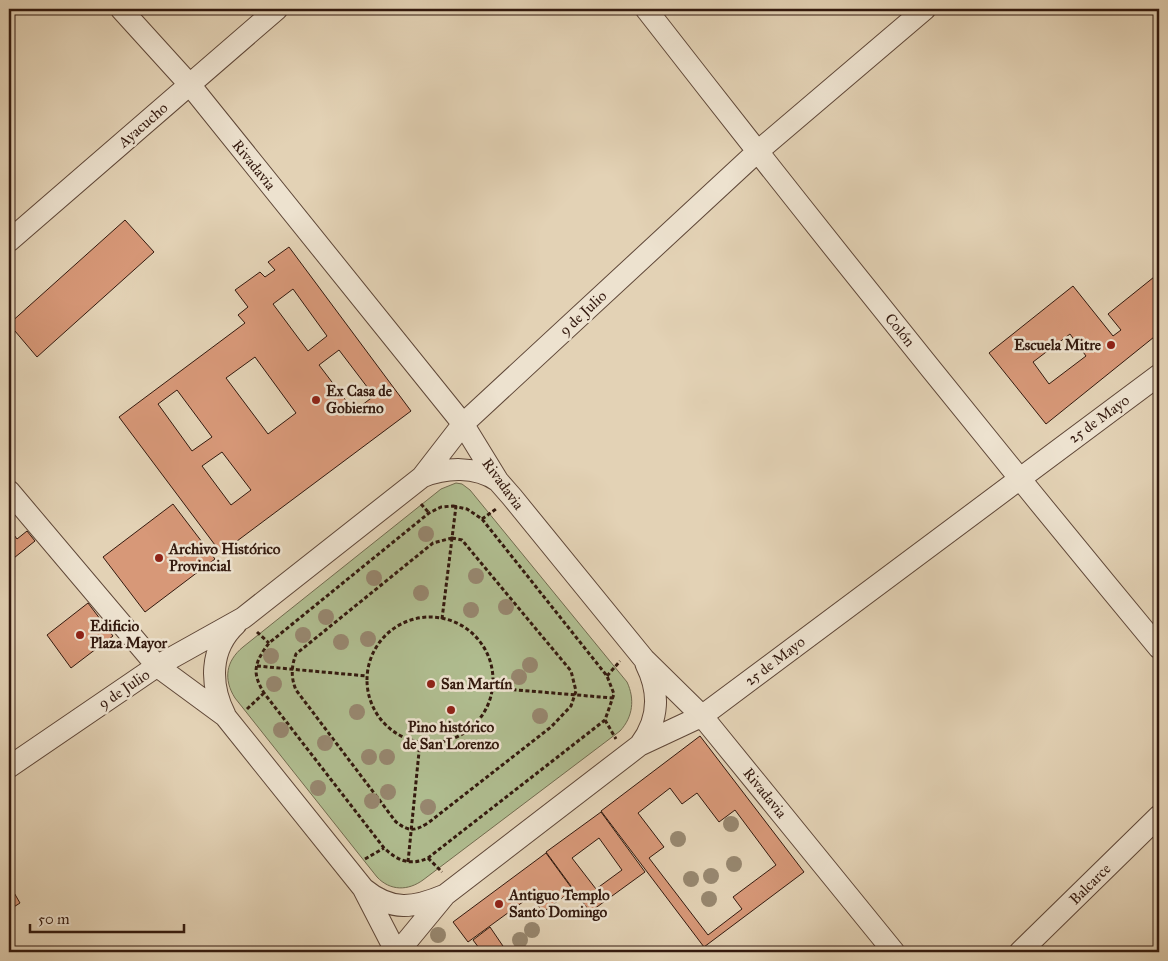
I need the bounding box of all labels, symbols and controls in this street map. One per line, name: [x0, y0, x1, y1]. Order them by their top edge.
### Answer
street label: Ayacucho: [114, 98, 172, 152]
street label: Rivadavia: [228, 136, 280, 194]
street label: 9 de Julio: [556, 286, 611, 340]
street label: Colón: [881, 310, 919, 350]
place label: Escuela Mitre: [1014, 336, 1102, 354]
marker: Escuela Mitre: [1105, 339, 1117, 351]
place label: Ex Casa de Gobierno: [326, 382, 393, 417]
street label: 25 de Mayo: [1065, 391, 1133, 447]
marker: Ex Casa de Gobierno: [310, 394, 322, 406]
street label: Rivadavia: [478, 455, 528, 514]
place label: Archivo Histórico Provincial: [168, 540, 281, 575]
marker: Archivo Histórico Provincial: [153, 552, 165, 564]
place label: Edificio Plaza Mayor: [90, 617, 168, 653]
marker: Edificio Plaza Mayor: [74, 629, 86, 641]
street label: 25 de Mayo: [741, 632, 809, 689]
street label: 9 de Julio: [95, 665, 154, 713]
place label: San Martín: [441, 675, 513, 693]
marker: San Martín: [425, 678, 437, 690]
marker: Pino histórico de San Lorenzo: [445, 704, 457, 716]
place label: Pino histórico de San Lorenzo: [403, 718, 500, 753]
street label: Rivadavia: [739, 764, 791, 822]
street label: Balcarce: [1066, 860, 1114, 908]
place label: Antiguo Templo Santo Domingo: [508, 886, 610, 922]
marker: Antiguo Templo Santo Domingo: [493, 898, 505, 910]
scale bar: [30, 901, 184, 933]
text: 50 m: [38, 910, 70, 928]

